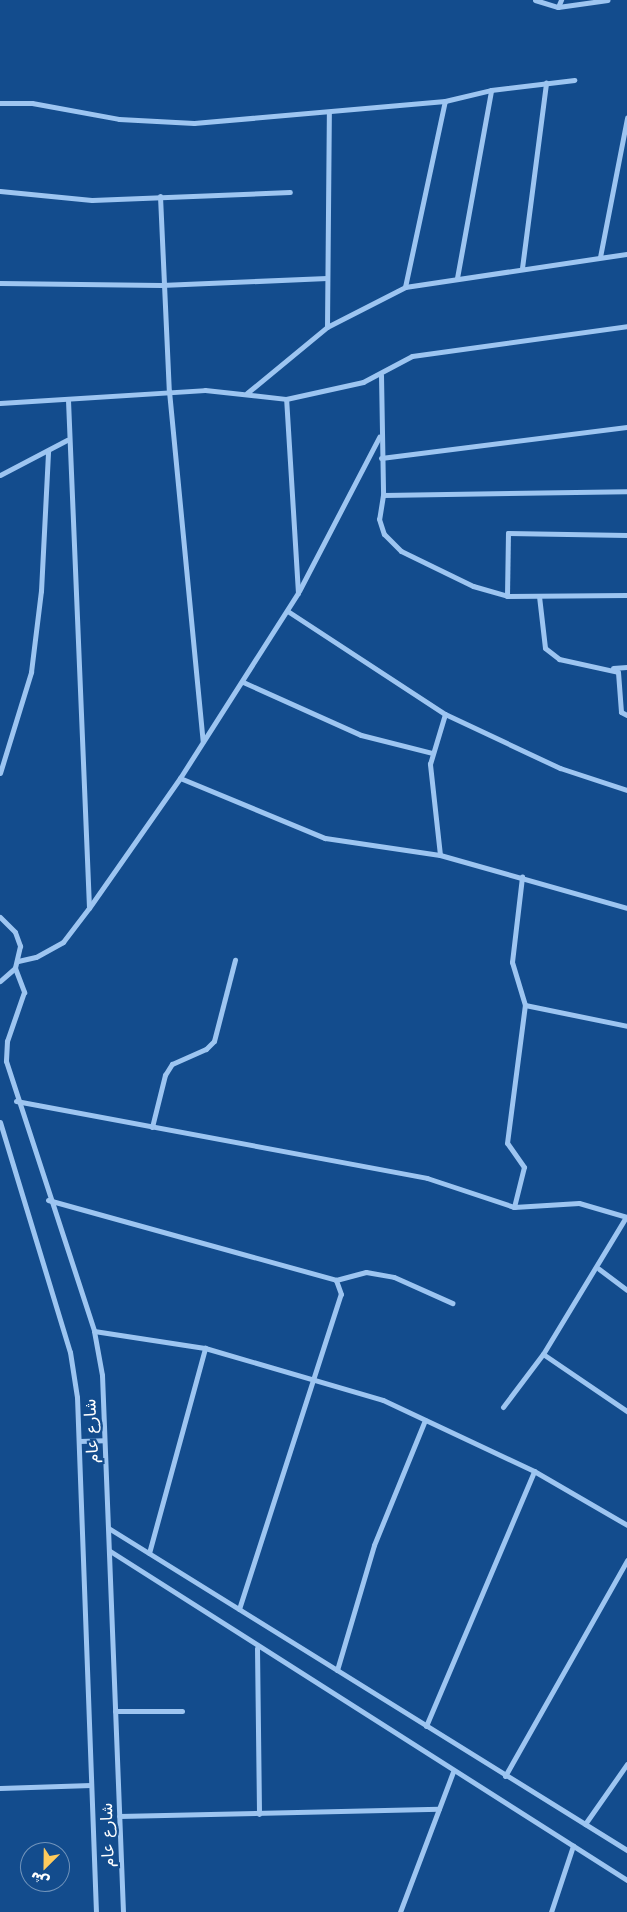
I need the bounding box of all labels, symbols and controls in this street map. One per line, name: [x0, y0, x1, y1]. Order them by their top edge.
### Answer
street label: شارع عام: [81, 1398, 103, 1464]
street label: شارع عام: [97, 1802, 119, 1868]
north arrow: [20, 1842, 70, 1892]
text: ش: [28, 1869, 52, 1891]

